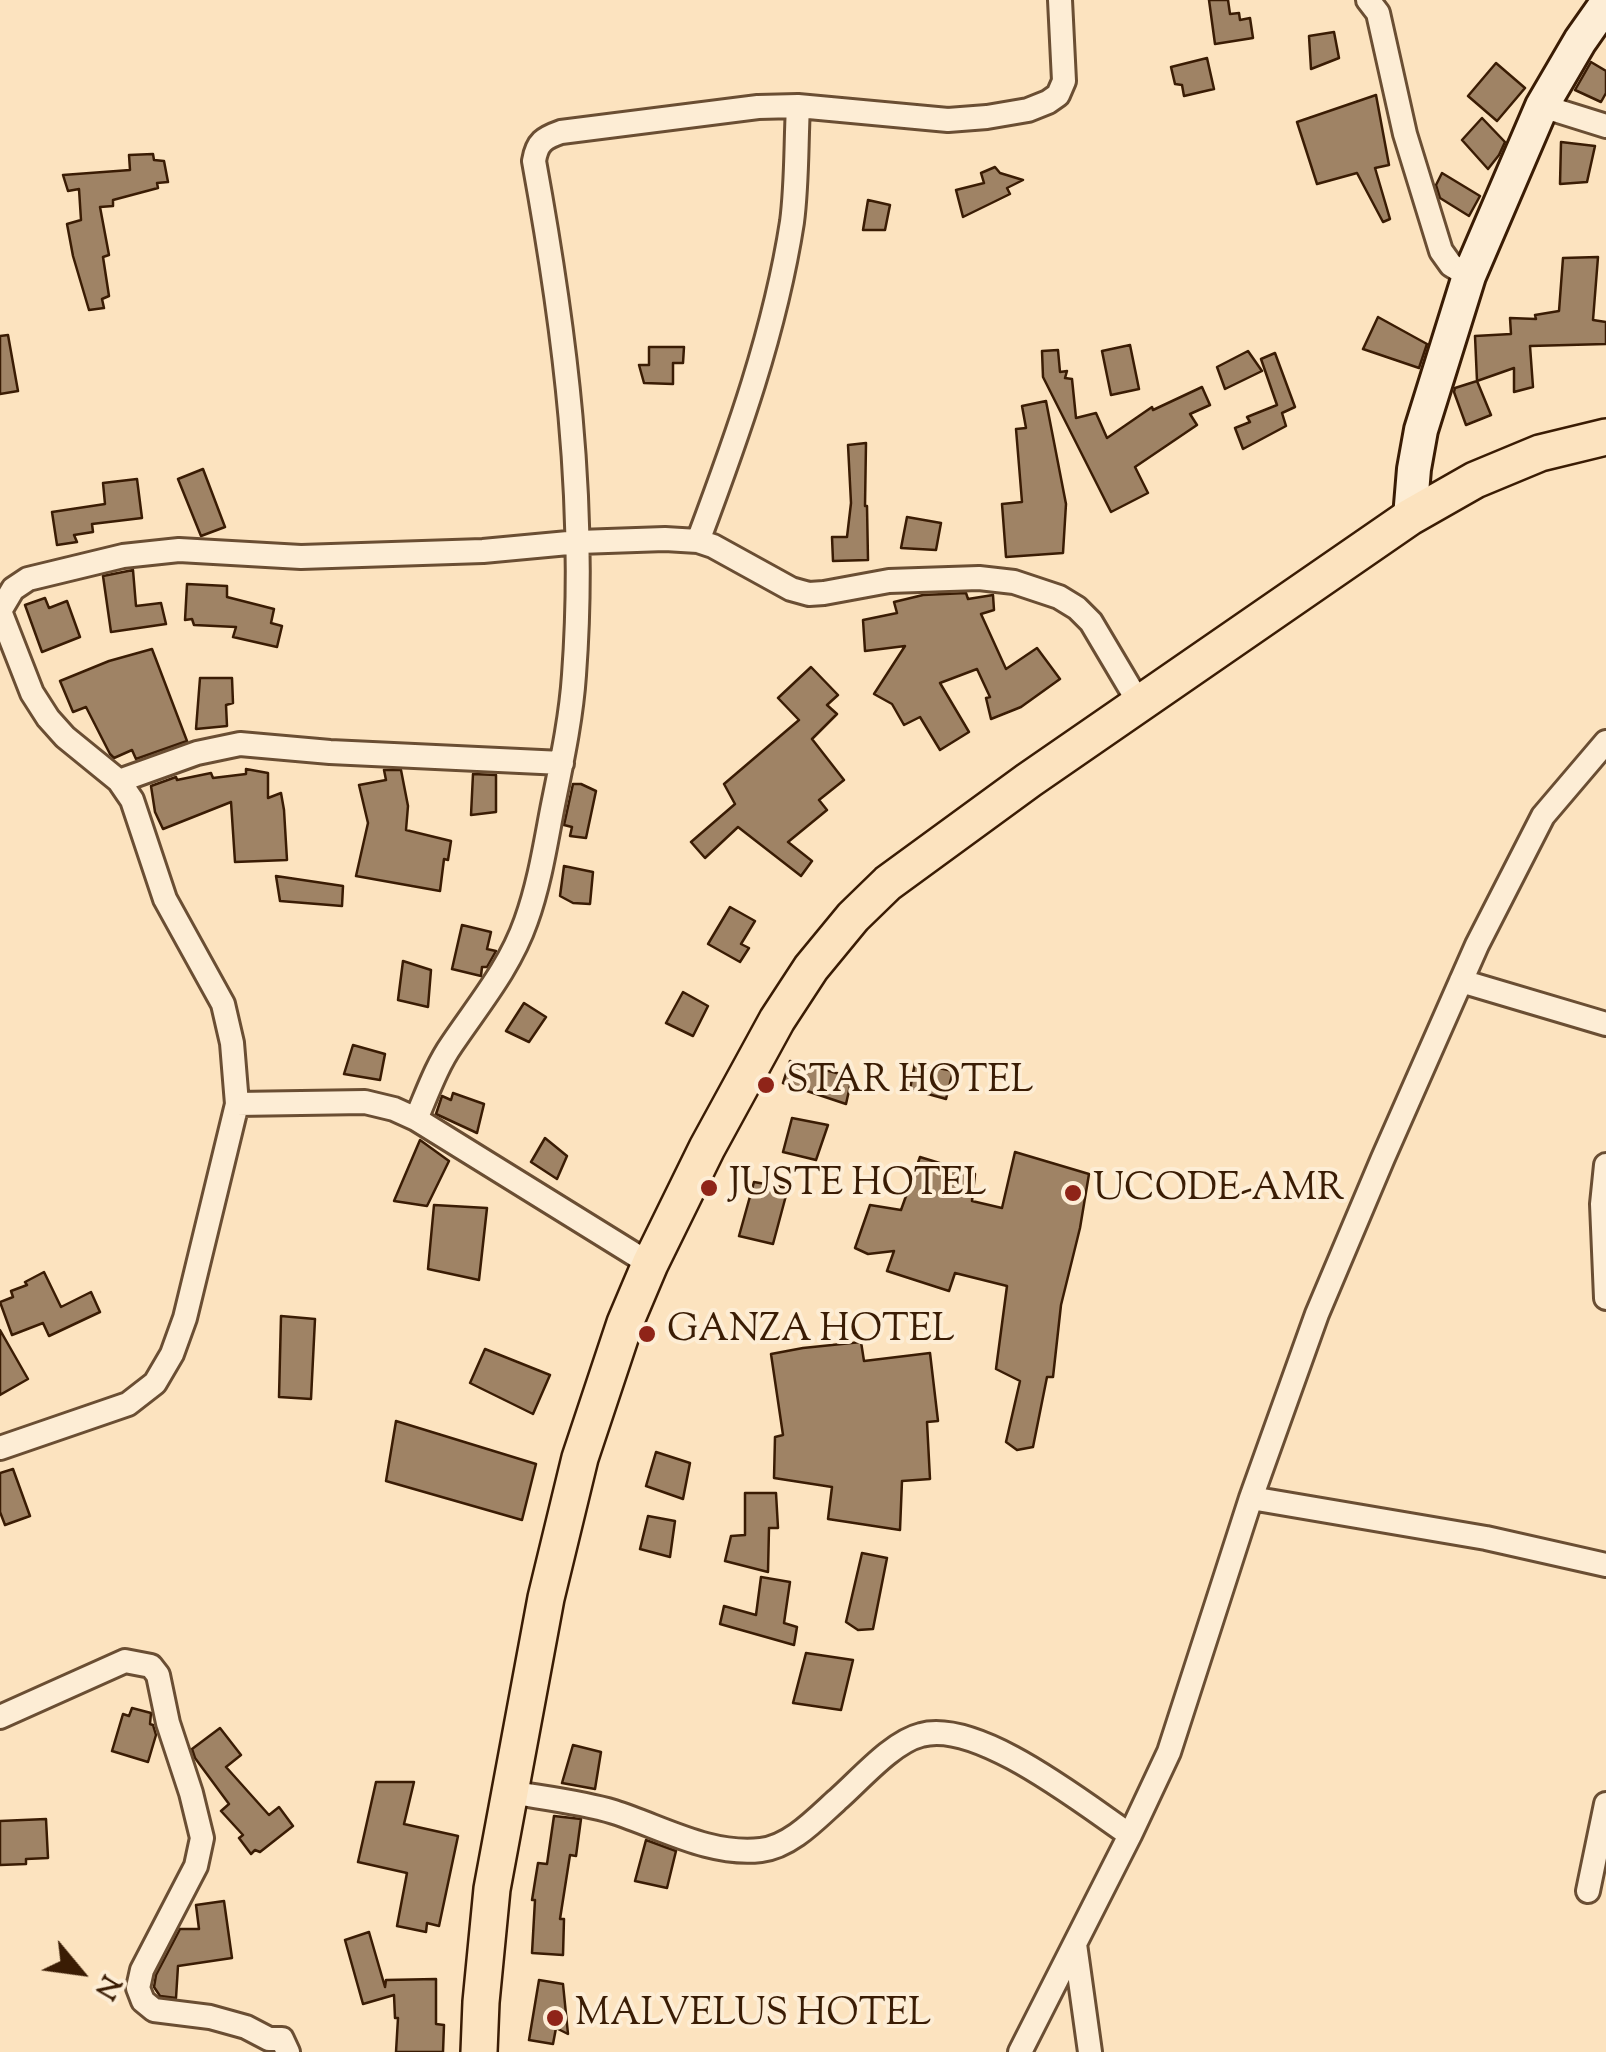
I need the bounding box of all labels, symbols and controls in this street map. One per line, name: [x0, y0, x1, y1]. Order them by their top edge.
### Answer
place label: STAR HOTEL: [786, 1062, 1033, 1108]
marker: STAR HOTEL: [755, 1074, 777, 1096]
place label: JUSTE HOTEL: [729, 1165, 986, 1211]
place label: UCODE-AMR: [1093, 1170, 1344, 1216]
marker: JUSTE HOTEL: [698, 1177, 720, 1199]
marker: UCODE-AMR: [1062, 1182, 1084, 1204]
place label: GANZA HOTEL: [667, 1311, 955, 1357]
marker: GANZA HOTEL: [636, 1323, 658, 1345]
north arrow: [30, 1922, 130, 2022]
text: N: [83, 1967, 129, 2006]
place label: MALVELUS HOTEL: [575, 1995, 931, 2041]
marker: MALVELUS HOTEL: [544, 2007, 566, 2029]

